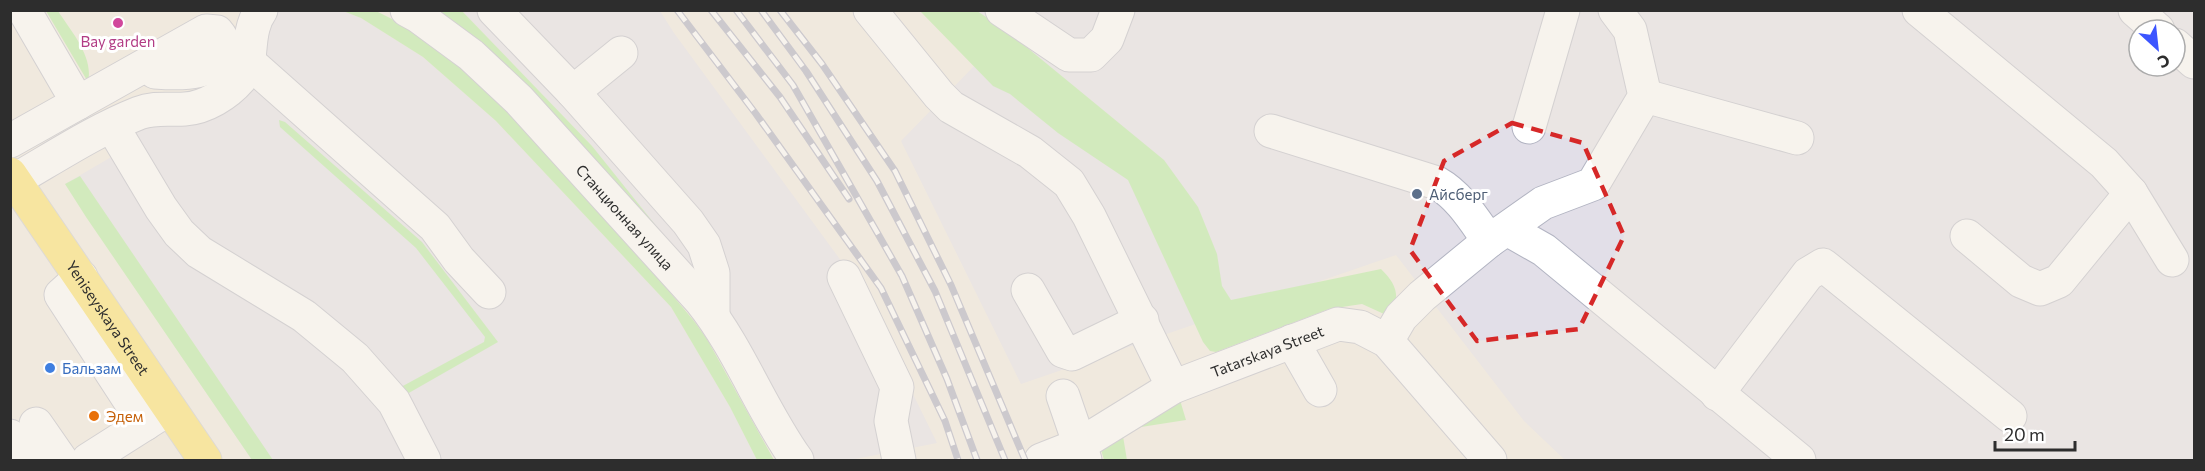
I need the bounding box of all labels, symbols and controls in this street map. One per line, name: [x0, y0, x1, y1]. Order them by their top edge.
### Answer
marker: Bay garden: [111, 16, 125, 30]
north arrow: [2127, 18, 2187, 78]
place label: Bay garden: [81, 32, 155, 50]
text: С: [2155, 51, 2173, 73]
street label: Станционная улица: [572, 160, 677, 274]
place label: Айсберг: [1429, 185, 1488, 203]
marker: Айсберг: [1410, 187, 1424, 201]
street label: Yeniseyskaya Street: [63, 257, 153, 378]
street label: Tatarskaya Street: [1208, 321, 1326, 381]
place label: Бальзам: [62, 359, 121, 377]
marker: Бальзам: [43, 361, 57, 375]
place label: Эдем: [106, 407, 143, 425]
marker: Эдем: [87, 409, 101, 423]
scale bar: [1995, 414, 2074, 452]
text: 20 m: [2004, 423, 2045, 445]

